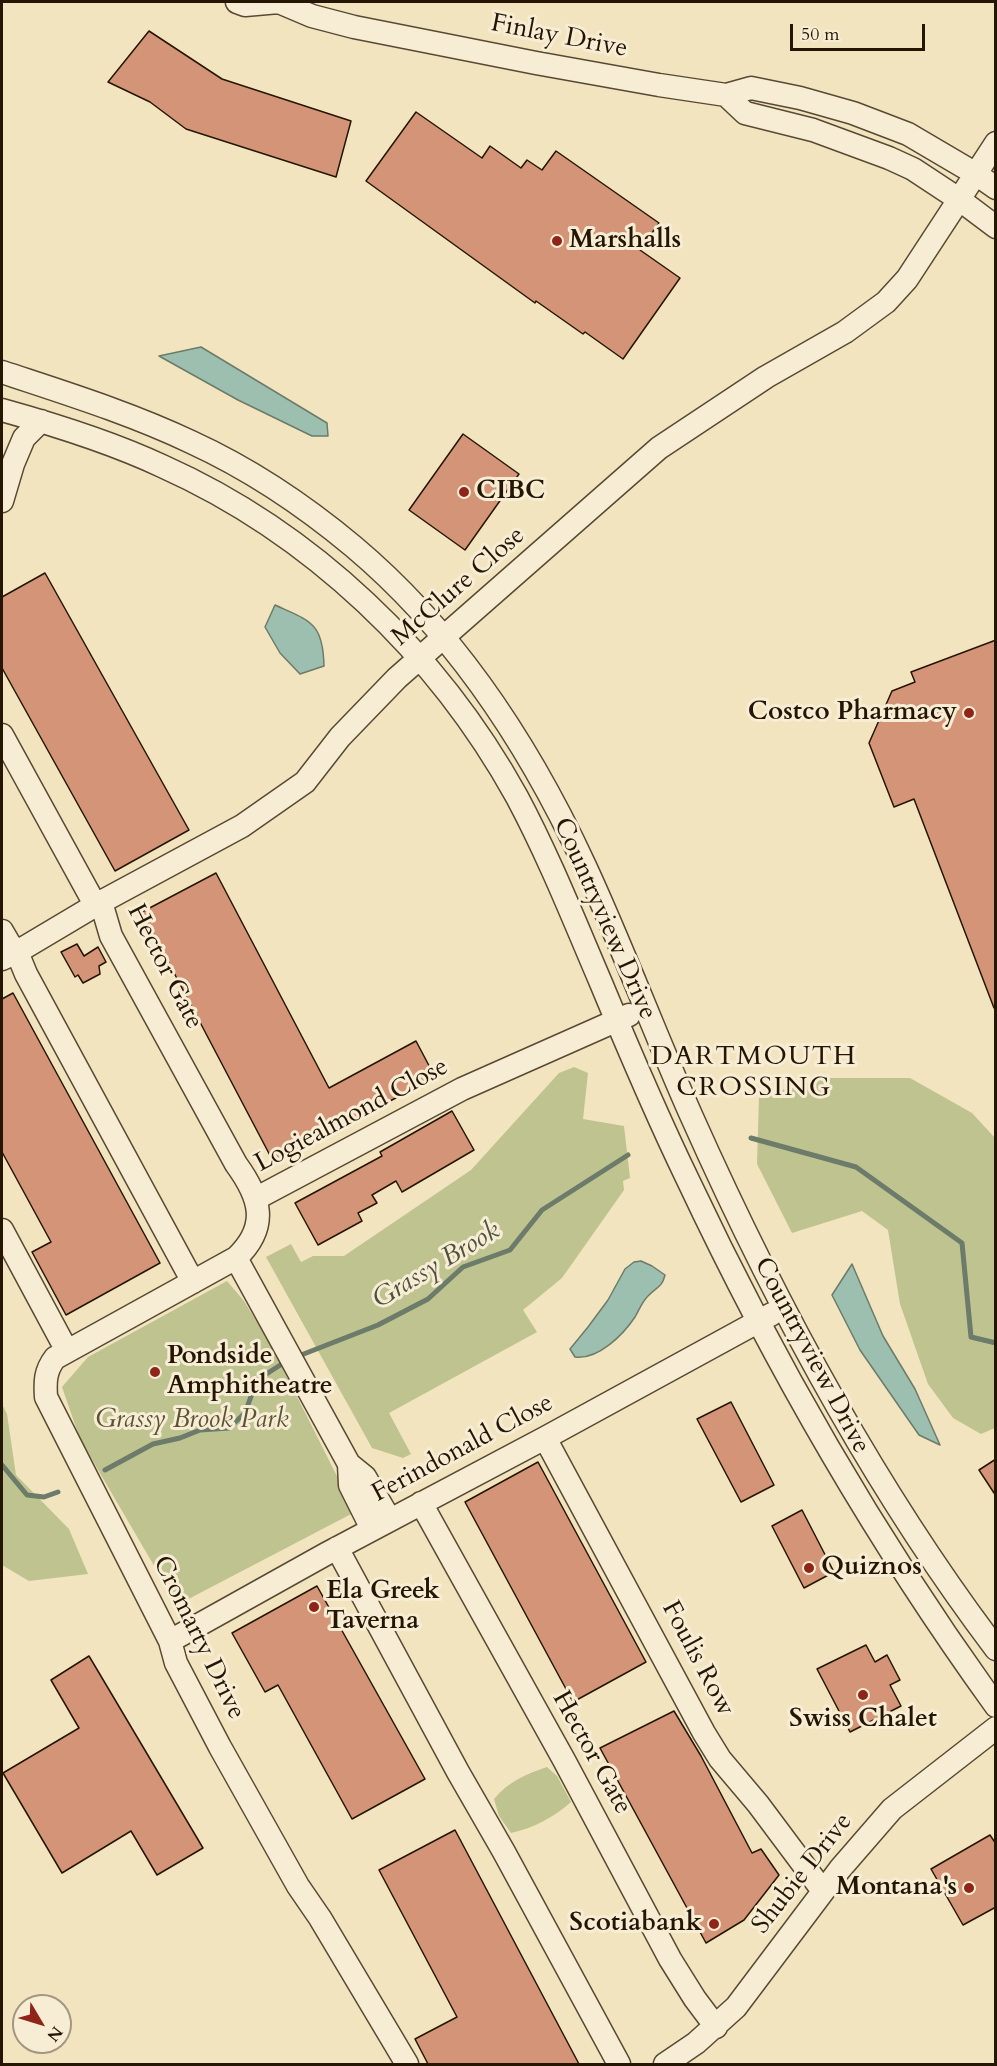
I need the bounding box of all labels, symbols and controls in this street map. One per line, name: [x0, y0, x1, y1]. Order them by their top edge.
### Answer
street label: Finlay Drive: [488, 8, 630, 66]
scale bar: [793, 12, 928, 50]
text: 50 m: [801, 22, 840, 47]
place label: Marshalls: [569, 225, 681, 257]
marker: Marshalls: [550, 234, 564, 248]
place label: CIBC: [476, 476, 545, 508]
marker: CIBC: [457, 485, 471, 499]
street label: McClure Close: [386, 521, 532, 653]
place label: Costco Pharmacy: [748, 697, 957, 729]
marker: Costco Pharmacy: [962, 706, 976, 720]
street label: Countryview Drive: [546, 813, 662, 1025]
street label: Hector Gate: [119, 899, 209, 1035]
district label: DARTMOUTH CROSSING: [651, 1042, 857, 1105]
street label: Logiealmond Close: [250, 1052, 454, 1180]
water label: Grassy Brook: [367, 1215, 507, 1317]
street label: Countryview Drive: [746, 1253, 876, 1459]
place label: Pondside Amphitheatre: [167, 1341, 333, 1402]
marker: Pondside Amphitheatre: [148, 1365, 162, 1379]
street label: Ferindonald Close: [367, 1388, 559, 1510]
park label: Grassy Brook Park: [95, 1405, 289, 1437]
street label: Cromarty Drive: [145, 1551, 251, 1725]
place label: Quiznos: [821, 1552, 922, 1584]
marker: Quiznos: [802, 1561, 816, 1575]
place label: Ela Greek Taverna: [326, 1576, 440, 1637]
street label: Foulis Row: [654, 1596, 740, 1722]
marker: Ela Greek Taverna: [307, 1600, 321, 1614]
street label: Hector Gate: [544, 1686, 638, 1820]
marker: Swiss Chalet: [856, 1688, 870, 1702]
place label: Swiss Chalet: [789, 1704, 937, 1736]
street label: Shubie Drive: [746, 1807, 860, 1941]
place label: Montana's: [836, 1872, 957, 1904]
marker: Montana's: [962, 1881, 976, 1895]
place label: Scotiabank: [569, 1908, 702, 1940]
marker: Scotiabank: [707, 1917, 721, 1931]
north arrow: [12, 1994, 72, 2054]
text: N: [42, 2022, 68, 2046]

